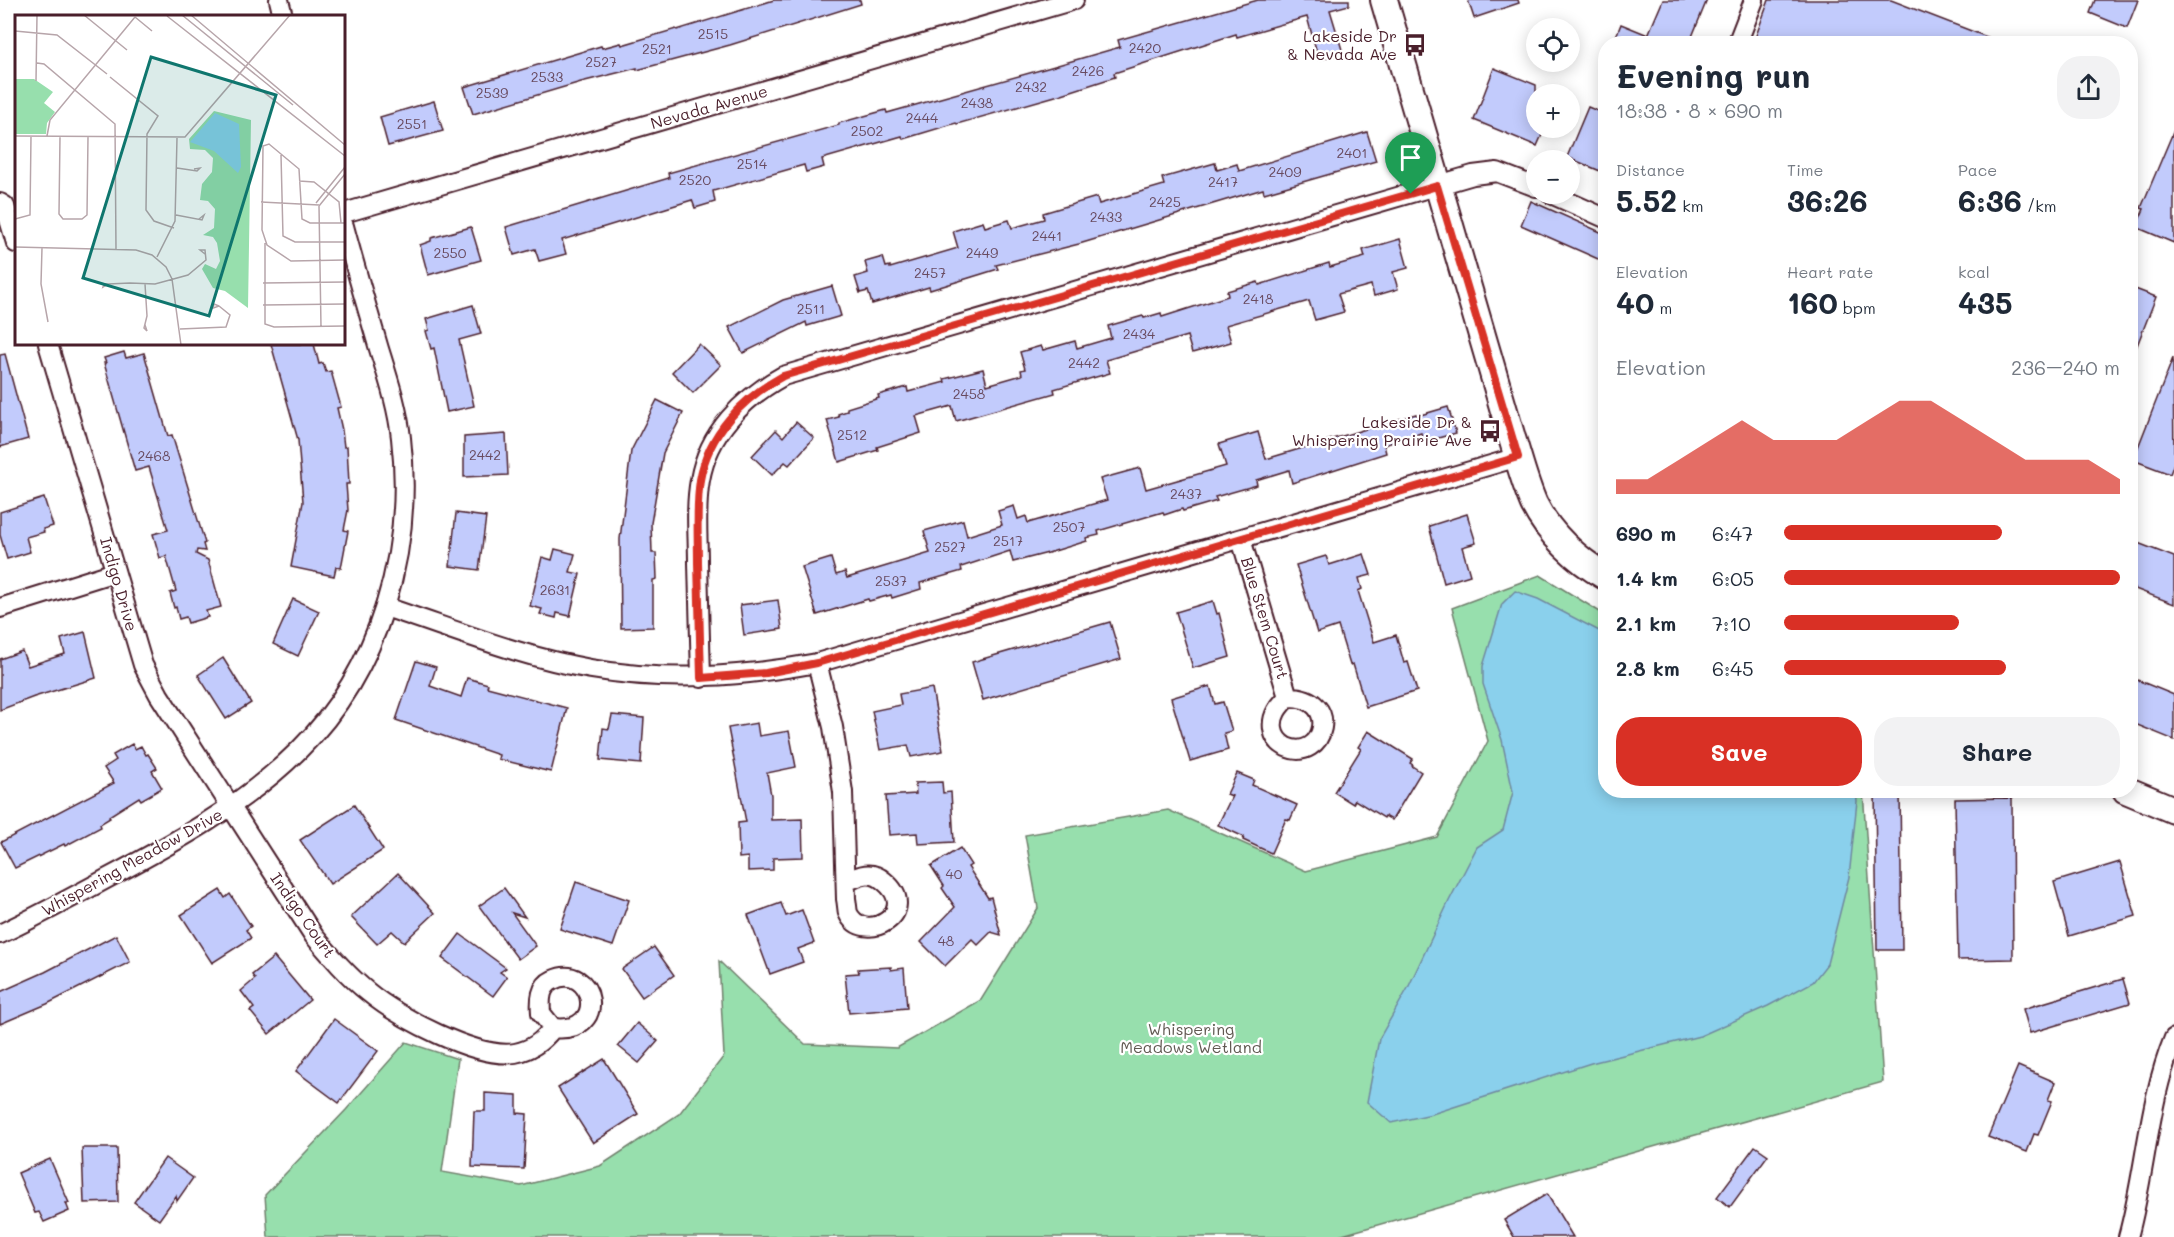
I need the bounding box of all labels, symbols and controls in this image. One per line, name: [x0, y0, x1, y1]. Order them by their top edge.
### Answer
inset map: [15, 15, 345, 345]
map controls: [1526, 18, 1580, 204]
button: locate: [1526, 18, 1580, 72]
house number: 2515: [698, 24, 728, 43]
place label: Lakeside Dr & Nevada Ave: [1287, 25, 1397, 64]
bus stop icon: Lakeside Dr & Nevada Ave: [1402, 32, 1428, 58]
house number: 2420: [1129, 38, 1162, 57]
house number: 2521: [642, 39, 672, 58]
house number: 2527: [585, 52, 617, 71]
text: Evening run: [1616, 53, 1810, 96]
button: share: [2057, 56, 2120, 119]
house number: 2426: [1072, 61, 1104, 80]
house number: 2533: [531, 67, 563, 86]
house number: 2432: [1015, 77, 1047, 96]
street label: Nevada Avenue: [648, 80, 770, 133]
house number: 2539: [476, 83, 508, 102]
button: +: [1526, 84, 1580, 138]
house number: 2438: [961, 93, 993, 112]
text: 18:38 · 8 × 690 m: [1616, 97, 1783, 123]
house number: 2444: [906, 108, 939, 127]
house number: 2551: [397, 114, 427, 133]
house number: 2502: [851, 121, 883, 140]
pin: [1385, 132, 1436, 194]
icon: arrive: [1394, 141, 1427, 174]
house number: 2401: [1337, 143, 1367, 162]
button: −: [1526, 150, 1580, 204]
house number: 2514: [737, 154, 768, 173]
text: Distance: [1616, 159, 1685, 180]
text: Time: [1787, 159, 1823, 180]
text: Pace: [1958, 159, 1997, 180]
house number: 2409: [1269, 162, 1301, 181]
house number: 2520: [679, 170, 712, 189]
house number: 2417: [1208, 172, 1238, 191]
text: 5.52: [1616, 180, 1677, 220]
text: 36:26: [1787, 180, 1868, 220]
text: 6:36: [1958, 180, 2022, 220]
house number: 2425: [1149, 192, 1181, 211]
text: km: [1677, 195, 1703, 216]
text: /km: [2022, 195, 2057, 216]
house number: 2433: [1090, 207, 1122, 226]
house number: 2441: [1032, 226, 1062, 245]
house number: 2550: [434, 243, 467, 262]
house number: 2449: [966, 243, 998, 262]
text: Elevation: [1616, 261, 1688, 282]
text: Heart rate: [1787, 261, 1873, 282]
text: kcal: [1958, 261, 1990, 282]
house number: 2457: [914, 263, 946, 282]
text: 40: [1616, 282, 1654, 322]
text: 160: [1787, 282, 1838, 322]
text: 435: [1958, 282, 2013, 322]
house number: 2418: [1243, 289, 1273, 308]
text: m: [1654, 297, 1672, 318]
text: bpm: [1838, 297, 1876, 318]
house number: 2511: [797, 299, 825, 318]
house number: 2434: [1123, 324, 1156, 343]
house number: 2442: [1068, 353, 1100, 372]
text: Elevation: [1616, 354, 1706, 380]
text: 236–240 m: [2011, 354, 2120, 380]
house number: 2458: [953, 384, 985, 403]
place label: Lakeside Dr & Whispering Prairie Ave: [1292, 411, 1472, 450]
bus stop icon: Lakeside Dr & Whispering Prairie Ave: [1477, 418, 1503, 444]
house number: 2512: [837, 425, 867, 444]
house number: 2442: [469, 445, 501, 464]
house number: 2468: [138, 446, 170, 465]
house number: 2437: [1170, 484, 1202, 503]
house number: 2507: [1053, 517, 1085, 536]
text: 690 m: [1616, 520, 1676, 546]
text: 6:47: [1712, 520, 1753, 546]
house number: 2517: [993, 531, 1023, 550]
street label: Indigo Drive: [96, 534, 143, 633]
house number: 2527: [934, 537, 966, 556]
street label: Blue Stem Court: [1237, 554, 1294, 681]
text: 1.4 km: [1616, 565, 1678, 591]
text: 6:05: [1712, 565, 1754, 591]
house number: 2537: [875, 571, 907, 590]
house number: 2631: [540, 580, 570, 599]
text: 2.1 km: [1616, 610, 1676, 636]
text: 7:10: [1712, 610, 1751, 636]
text: 2.8 km: [1616, 655, 1680, 681]
text: 6:45: [1712, 655, 1754, 681]
button: Save: [1616, 717, 1862, 786]
button: Share: [1874, 717, 2120, 786]
street label: Whispering Meadow Drive: [38, 803, 226, 920]
house number: 40: [946, 864, 963, 883]
street label: Indigo Court: [266, 868, 341, 962]
house number: 48: [938, 931, 954, 950]
park label: Whispering Meadows Wetland: [1120, 1018, 1262, 1057]

